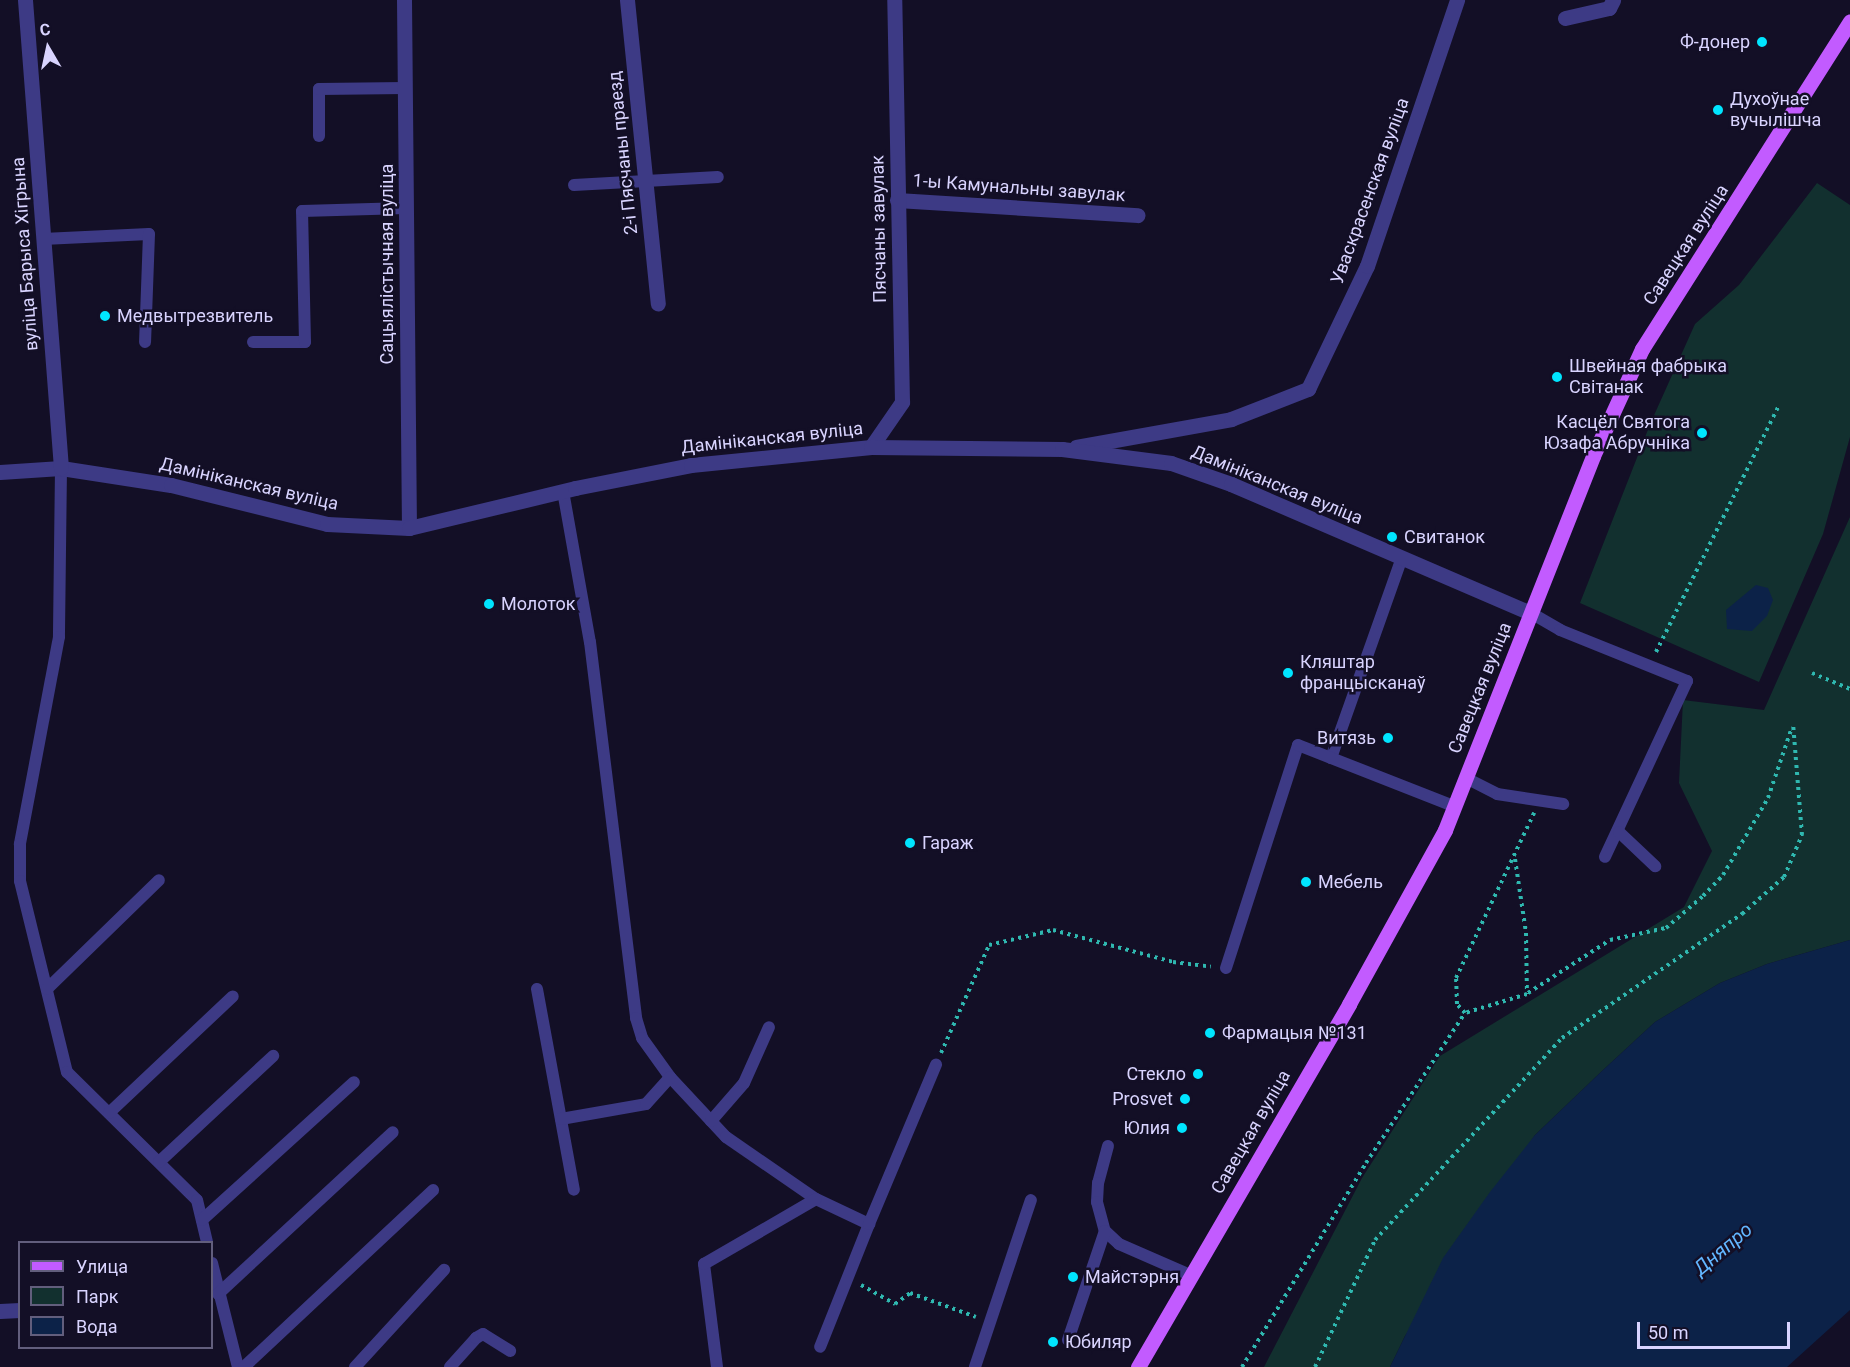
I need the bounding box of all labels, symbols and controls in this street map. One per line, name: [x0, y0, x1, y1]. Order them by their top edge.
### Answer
north arrow: [18, 18, 78, 78]
text: С: [38, 20, 52, 40]
place label: Ф-донер: [1680, 31, 1750, 53]
marker: Ф-донер: [1755, 35, 1769, 49]
street label: 2-і Пясчаны праезд: [604, 70, 642, 236]
place label: Духоўнае вучылішча: [1730, 89, 1821, 132]
street label: Уваскрасенская вуліца: [1326, 95, 1414, 287]
marker: Духоўнае вучылішча: [1711, 103, 1725, 117]
street label: Пясчаны завулак: [867, 155, 891, 303]
street label: вуліца Барыса Хігрына: [7, 156, 43, 352]
street label: Сацыялістычная вуліца: [376, 164, 398, 364]
street label: 1-ы Камунальны завулак: [912, 170, 1126, 206]
street label: Савецкая вуліца: [1639, 181, 1733, 309]
place label: Медвытрезвитель: [117, 305, 273, 327]
marker: Медвытрезвитель: [98, 309, 112, 323]
place label: Швейная фабрыка Світанак: [1569, 356, 1727, 398]
marker: Швейная фабрыка Світанак: [1550, 370, 1564, 384]
place label: Касцёл Святога Юзафа Абручніка: [1544, 412, 1690, 454]
street label: Дамініканская вуліца: [680, 418, 864, 458]
marker: Касцёл Святога Юзафа Абручніка: [1695, 426, 1709, 440]
street label: Дамініканская вуліца: [1188, 441, 1366, 529]
street label: Дамініканская вуліца: [158, 453, 340, 515]
place label: Свитанок: [1404, 526, 1485, 548]
marker: Свитанок: [1385, 530, 1399, 544]
place label: Молоток: [501, 593, 576, 615]
marker: Молоток: [482, 597, 496, 611]
street label: Савецкая вуліца: [1444, 619, 1516, 757]
place label: Кляштар францысканаў: [1300, 652, 1425, 694]
marker: Кляштар францысканаў: [1281, 666, 1295, 680]
place label: Витязь: [1317, 727, 1376, 749]
marker: Витязь: [1381, 731, 1395, 745]
place label: Гараж: [922, 832, 974, 854]
marker: Гараж: [903, 836, 917, 850]
place label: Мебель: [1318, 871, 1383, 893]
marker: Мебель: [1299, 875, 1313, 889]
place label: Фармацыя №131: [1222, 1022, 1367, 1044]
marker: Фармацыя №131: [1203, 1026, 1217, 1040]
place label: Стекло: [1126, 1063, 1186, 1085]
street label: Савецкая вуліца: [1207, 1066, 1295, 1198]
marker: Стекло: [1191, 1067, 1205, 1081]
place label: Prosvet: [1112, 1088, 1173, 1110]
marker: Prosvet: [1178, 1092, 1192, 1106]
place label: Юлия: [1123, 1117, 1170, 1139]
marker: Юлия: [1175, 1121, 1189, 1135]
water label: Дняпро: [1689, 1217, 1757, 1281]
legend: [18, 1241, 213, 1349]
text: Улица: [76, 1256, 128, 1277]
place label: Майстэрня: [1085, 1266, 1179, 1288]
marker: Майстэрня: [1066, 1270, 1080, 1284]
text: Парк: [76, 1286, 118, 1307]
scale bar: [1640, 1310, 1793, 1348]
text: Вода: [76, 1316, 118, 1337]
text: 50 m: [1648, 1322, 1688, 1343]
place label: Юбиляр: [1065, 1331, 1132, 1353]
marker: Юбиляр: [1046, 1335, 1060, 1349]

